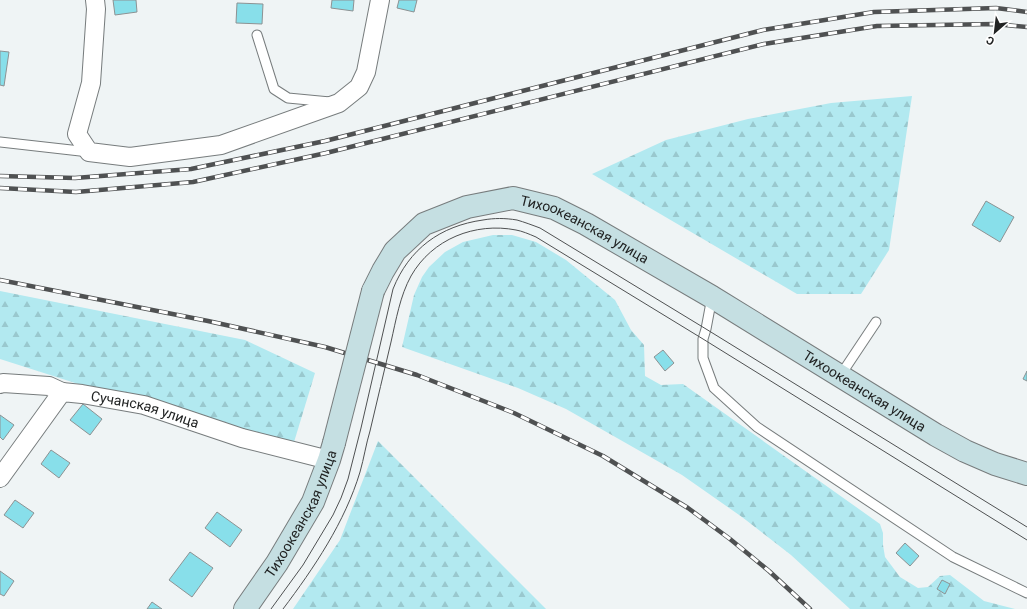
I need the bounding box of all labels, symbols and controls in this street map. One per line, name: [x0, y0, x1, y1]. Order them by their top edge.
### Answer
north arrow: [975, 12, 1015, 52]
text: С: [984, 33, 997, 48]
street label: Тихоокеанская улица: [519, 192, 652, 267]
street label: Тихоокеанская улица: [800, 347, 929, 435]
street label: Сучанская улица: [90, 388, 201, 431]
street label: Тихоокеанская улица: [261, 448, 339, 580]

